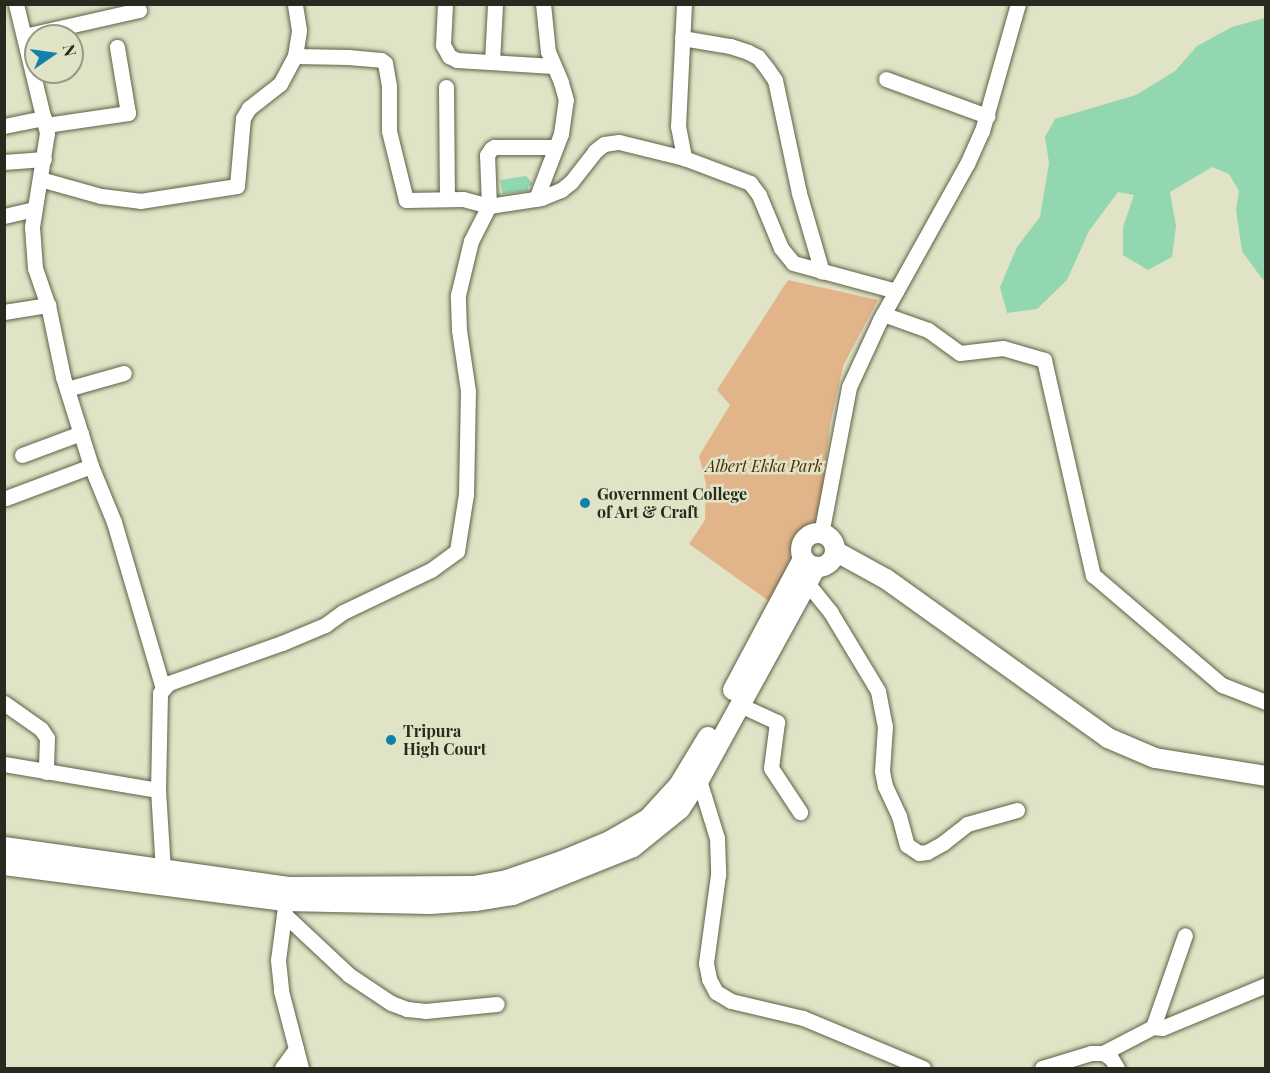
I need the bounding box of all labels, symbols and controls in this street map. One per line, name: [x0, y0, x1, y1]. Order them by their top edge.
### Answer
north arrow: [24, 24, 84, 84]
text: N: [59, 42, 82, 58]
park label: Albert Ekka Park: [705, 456, 823, 476]
place label: Government College of Art & Craft: [597, 484, 747, 522]
marker: Government College of Art & Craft: [578, 496, 592, 510]
place label: Tripura High Court: [403, 721, 486, 759]
marker: Tripura High Court: [384, 733, 398, 747]

